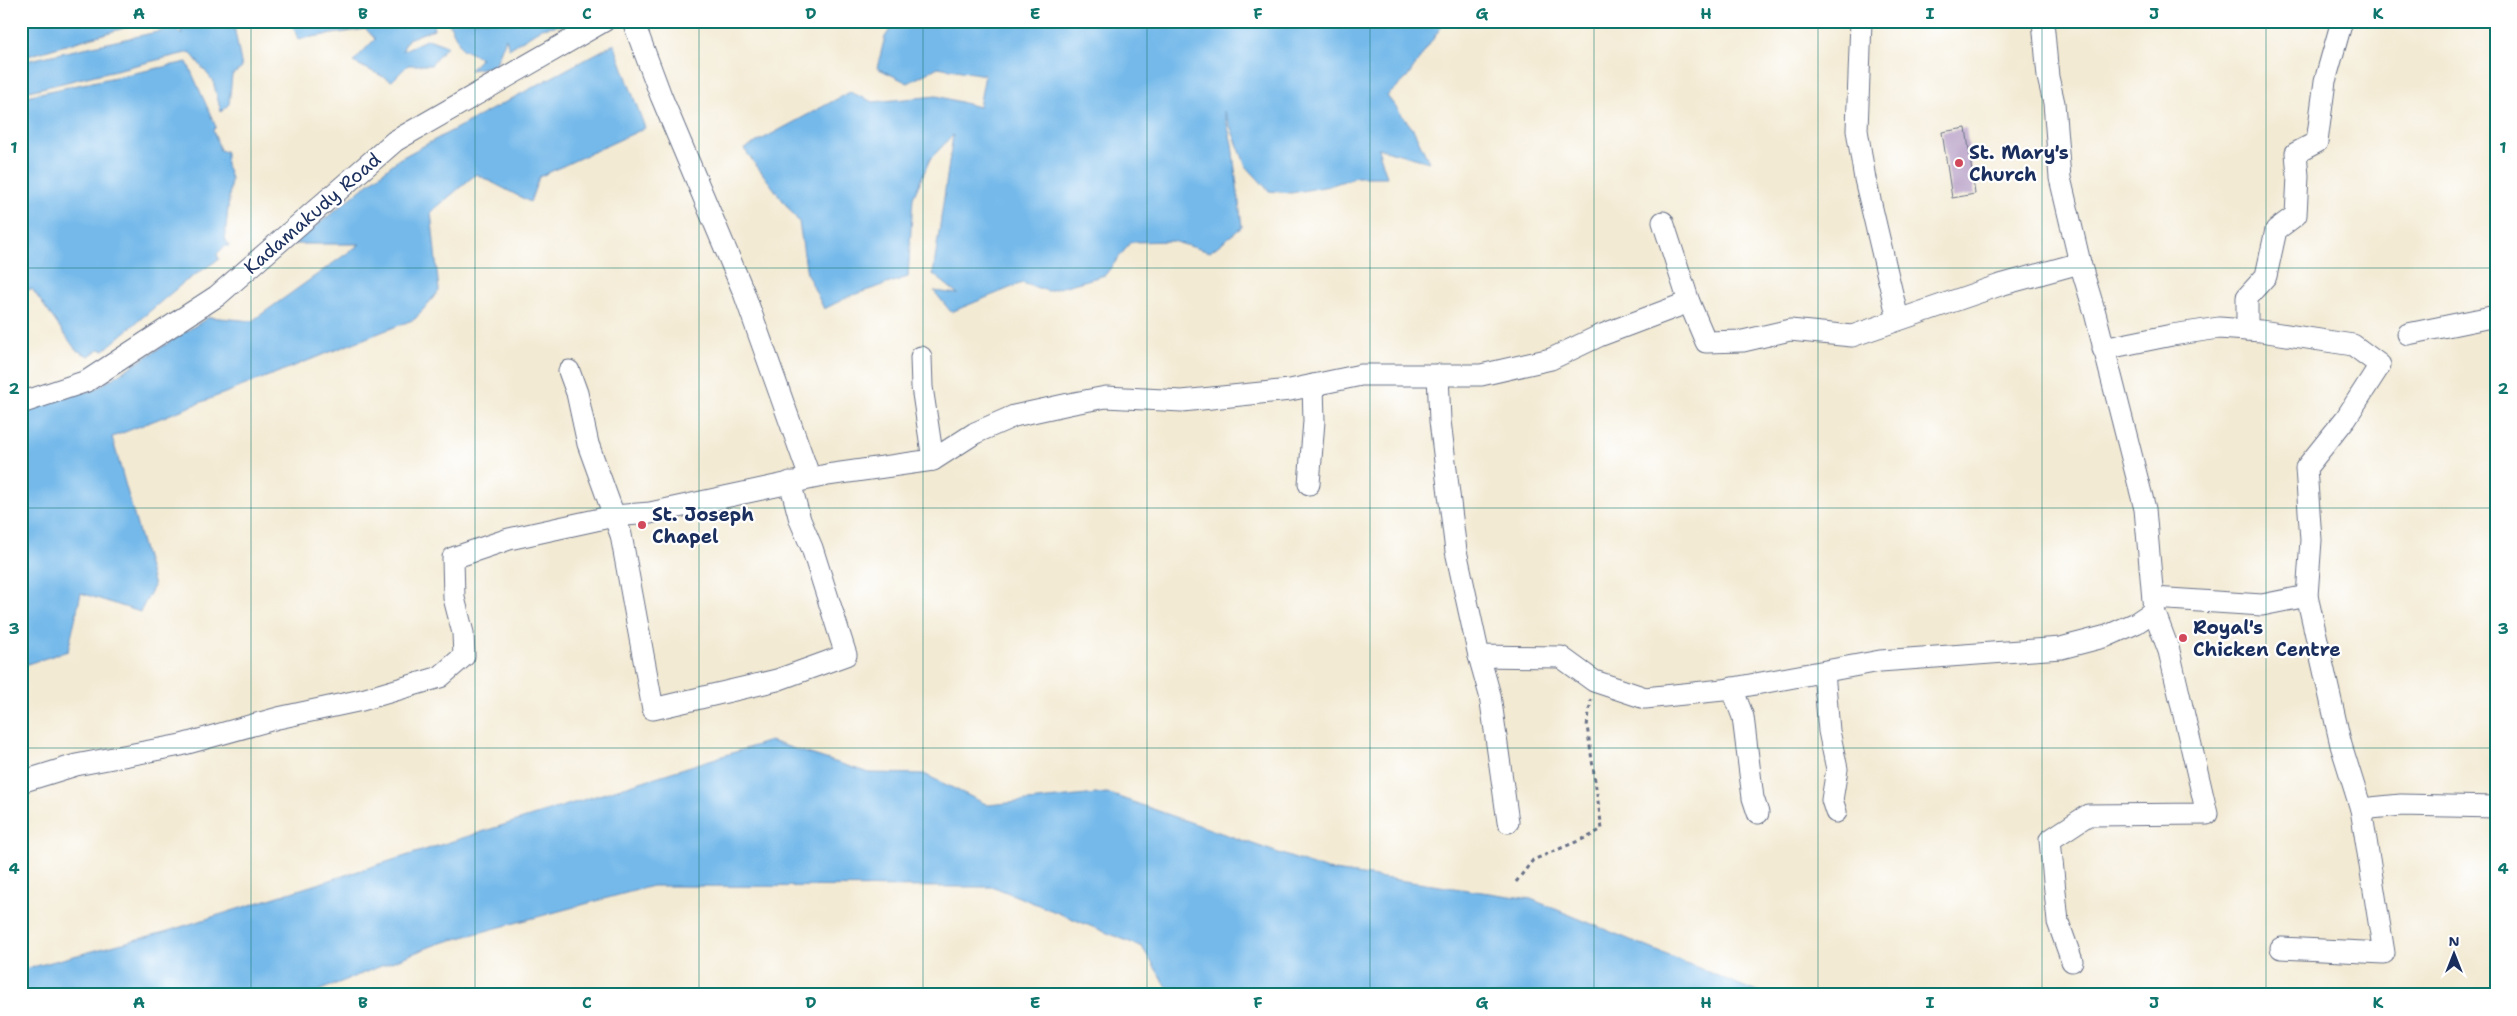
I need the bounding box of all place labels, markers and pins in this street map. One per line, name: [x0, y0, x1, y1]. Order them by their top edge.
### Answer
place label: St. Mary's Church: [1969, 140, 2069, 187]
marker: St. Mary's Church: [1953, 157, 1965, 169]
place label: St. Joseph Chapel: [652, 502, 754, 549]
marker: St. Joseph Chapel: [636, 519, 648, 531]
place label: Royal's Chicken Centre: [2193, 615, 2341, 662]
marker: Royal's Chicken Centre: [2177, 632, 2189, 644]

